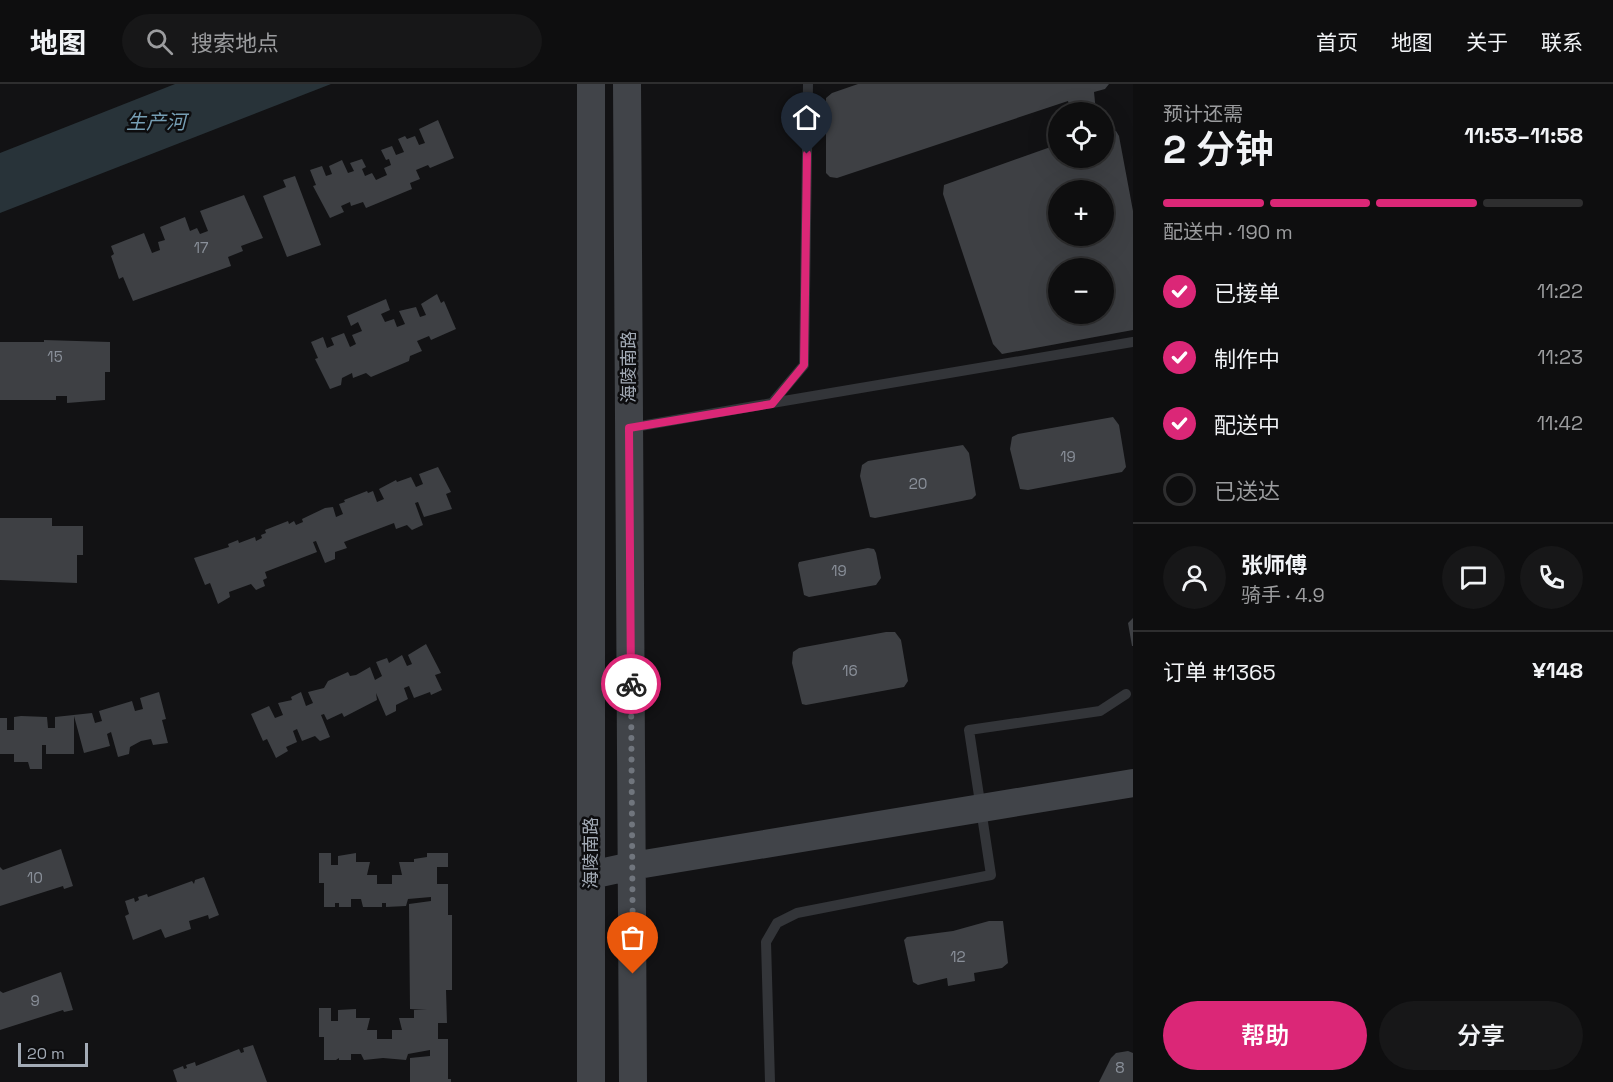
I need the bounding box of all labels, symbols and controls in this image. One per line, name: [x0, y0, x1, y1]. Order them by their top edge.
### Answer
search box: [122, 14, 542, 68]
text: 地图: [30, 25, 86, 61]
icon: search: [143, 25, 176, 58]
text: 搜索地点: [191, 29, 279, 57]
text: 首页: [1316, 29, 1358, 56]
text: 地图: [1391, 29, 1433, 56]
text: 关于: [1466, 29, 1508, 56]
text: 联系: [1541, 29, 1583, 56]
pin: [781, 92, 832, 154]
icon: home: [790, 101, 823, 134]
text: 预计还需: [1163, 101, 1243, 127]
map controls: [1048, 102, 1114, 324]
button: locate: [1048, 102, 1114, 168]
water label: 生产河: [126, 109, 190, 135]
text: 11:53–11:58: [1464, 121, 1583, 149]
text: 2 分钟: [1163, 125, 1274, 174]
button: +: [1048, 180, 1114, 246]
text: 配送中 · 190 m: [1163, 219, 1293, 245]
house number: 17: [194, 238, 208, 257]
button: −: [1048, 258, 1114, 324]
icon: check: [1163, 275, 1196, 308]
text: 11:22: [1537, 278, 1583, 304]
text: 已接单: [1214, 279, 1280, 307]
street label: 海陵南路: [617, 331, 640, 403]
icon: check: [1163, 341, 1196, 374]
text: 11:23: [1537, 344, 1583, 370]
text: 制作中: [1214, 345, 1280, 373]
house number: 15: [47, 347, 63, 366]
icon: check: [1163, 407, 1196, 440]
text: 11:42: [1537, 410, 1583, 436]
text: 配送中: [1214, 411, 1280, 439]
house number: 19: [1060, 447, 1076, 466]
house number: 20: [909, 474, 927, 493]
text: 已送达: [1214, 477, 1280, 505]
button: person: [1163, 546, 1226, 609]
button: chat: [1442, 546, 1505, 609]
button: phone: [1520, 546, 1583, 609]
text: 张师傅: [1241, 551, 1307, 579]
house number: 19: [831, 561, 847, 580]
text: 骑手 · 4.9: [1241, 582, 1325, 608]
courier: [601, 654, 661, 714]
text: ¥148: [1532, 656, 1583, 684]
text: 订单 #1365: [1163, 658, 1276, 686]
house number: 16: [842, 661, 858, 680]
icon: bike: [615, 668, 648, 701]
street label: 海陵南路: [579, 817, 602, 889]
house number: 10: [27, 868, 43, 887]
pin: [607, 912, 658, 974]
icon: bag: [616, 921, 649, 954]
house number: 12: [950, 947, 966, 966]
house number: 9: [30, 991, 40, 1010]
button: 帮助: [1163, 1001, 1367, 1070]
button: 分享: [1379, 1001, 1583, 1070]
scale bar: [18, 1040, 88, 1068]
text: 20 m: [27, 1043, 65, 1064]
house number: 8: [1115, 1058, 1125, 1077]

